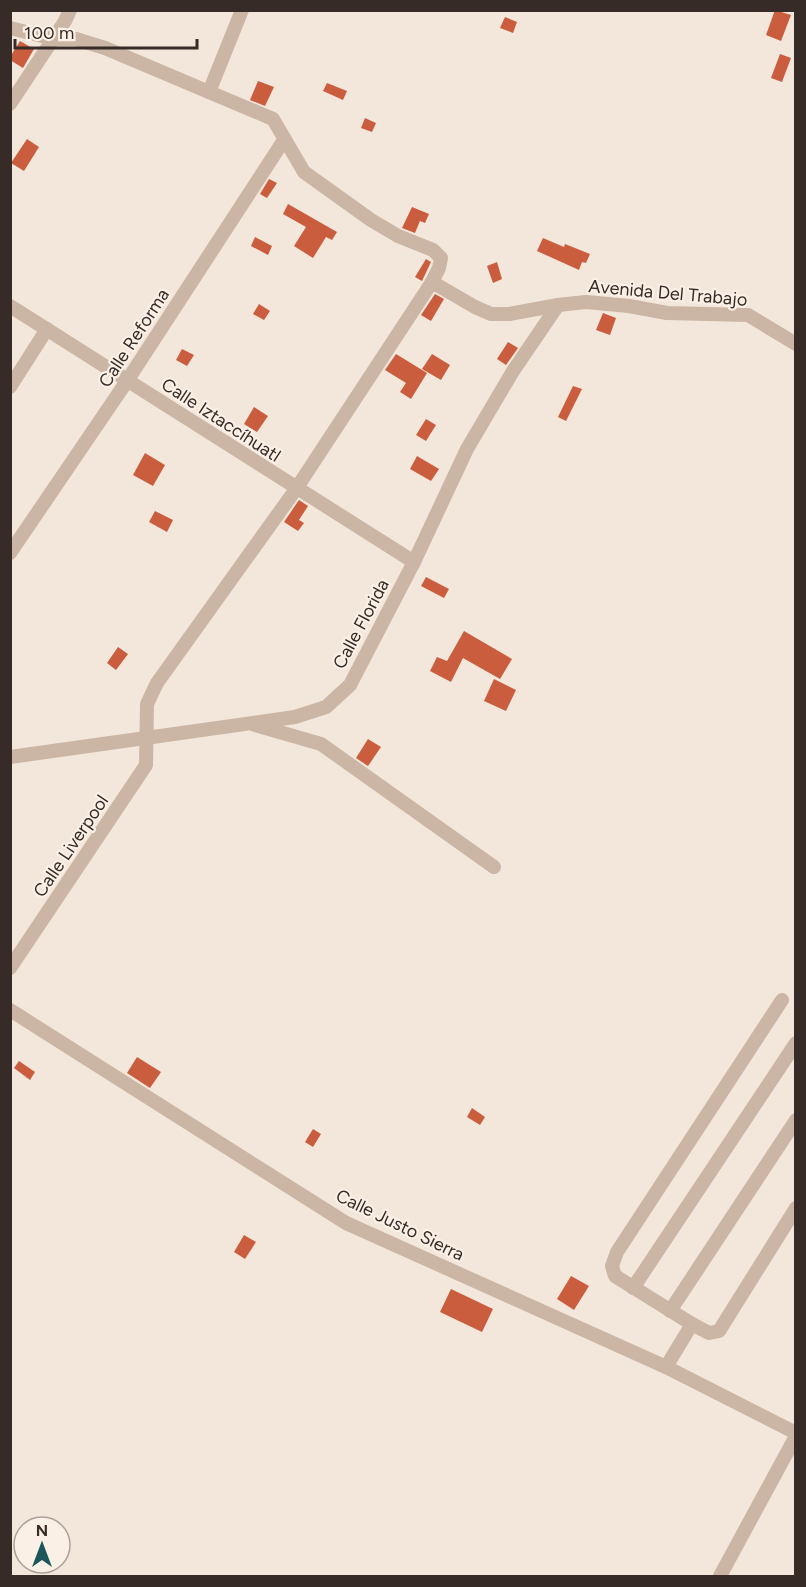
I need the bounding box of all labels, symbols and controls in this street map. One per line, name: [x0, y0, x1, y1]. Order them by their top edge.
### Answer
scale bar: [15, 12, 196, 50]
text: 100 m: [24, 22, 74, 44]
street label: Avenida Del Trabajo: [588, 275, 748, 311]
street label: Calle Reforma: [94, 285, 174, 391]
street label: Calle Iztaccíhuatl: [157, 373, 285, 467]
street label: Calle Florida: [328, 575, 394, 673]
street label: Calle Liverpool: [29, 791, 113, 901]
street label: Calle Justo Sierra: [332, 1184, 468, 1266]
north arrow: [12, 1515, 72, 1575]
text: N: [36, 1521, 48, 1540]

